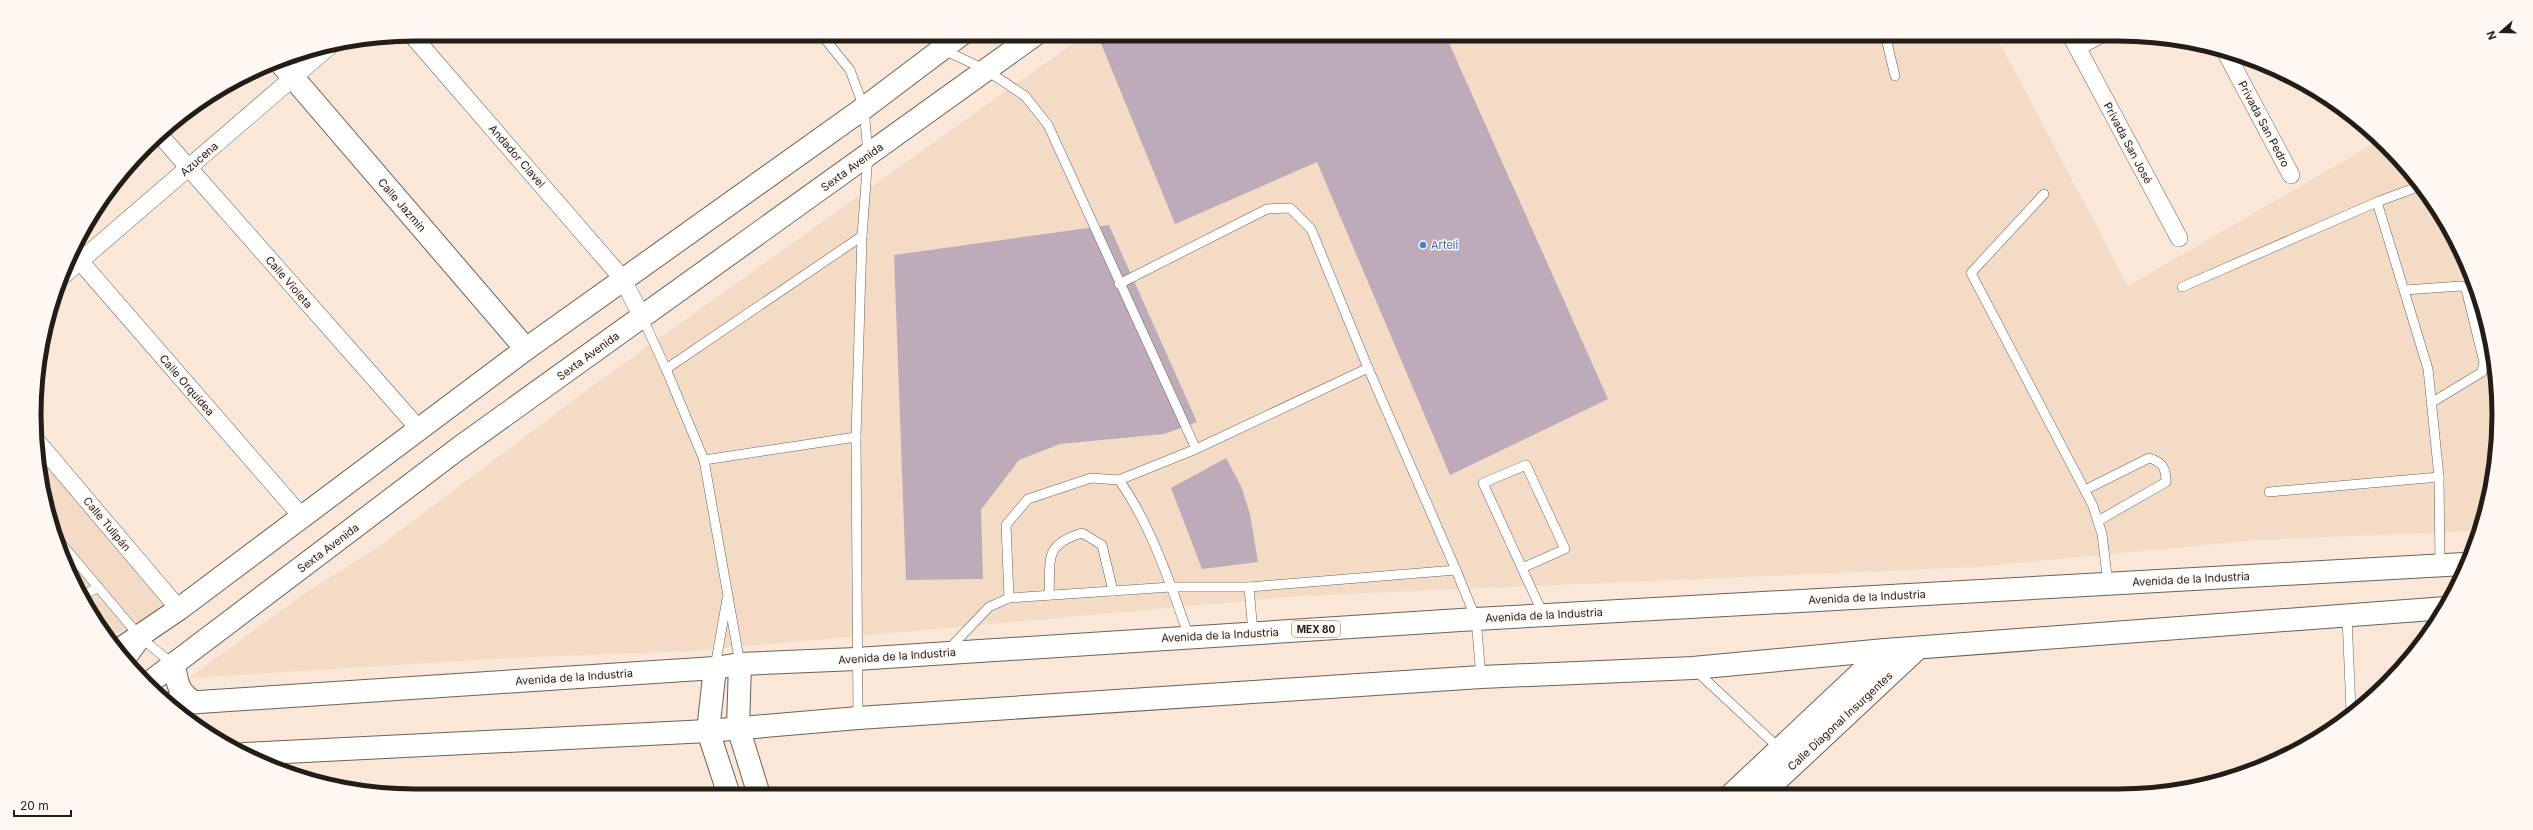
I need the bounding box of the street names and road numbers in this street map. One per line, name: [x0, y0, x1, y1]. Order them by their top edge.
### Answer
street label: Privada San Pedro: [2235, 78, 2293, 170]
street label: Privada San José: [2101, 100, 2155, 186]
street label: Andador Clavel: [486, 121, 548, 191]
street label: Azucena: [177, 139, 221, 179]
street label: Sexta Avenida: [818, 140, 886, 194]
street label: Calle Jazmín: [375, 175, 429, 235]
street label: Calle Violeta: [262, 253, 316, 311]
street label: Sexta Avenida: [554, 329, 622, 383]
street label: Calle Orquídea: [157, 351, 217, 419]
street label: Calle Tulipán: [80, 494, 134, 554]
street label: Sexta Avenida: [294, 520, 362, 576]
street label: Avenida de la Industria: [2132, 569, 2250, 589]
street label: Avenida de la Industria: [1808, 587, 1926, 607]
street label: Avenida de la Industria: [1485, 605, 1603, 625]
road number: MEX 80: [1292, 621, 1340, 637]
street label: Avenida de la Industria: [1161, 625, 1279, 645]
street label: Avenida de la Industria: [838, 645, 956, 667]
street label: Avenida de la Industria: [515, 666, 633, 688]
street label: Calle Diagonal Insurgentes: [1785, 668, 1896, 773]

